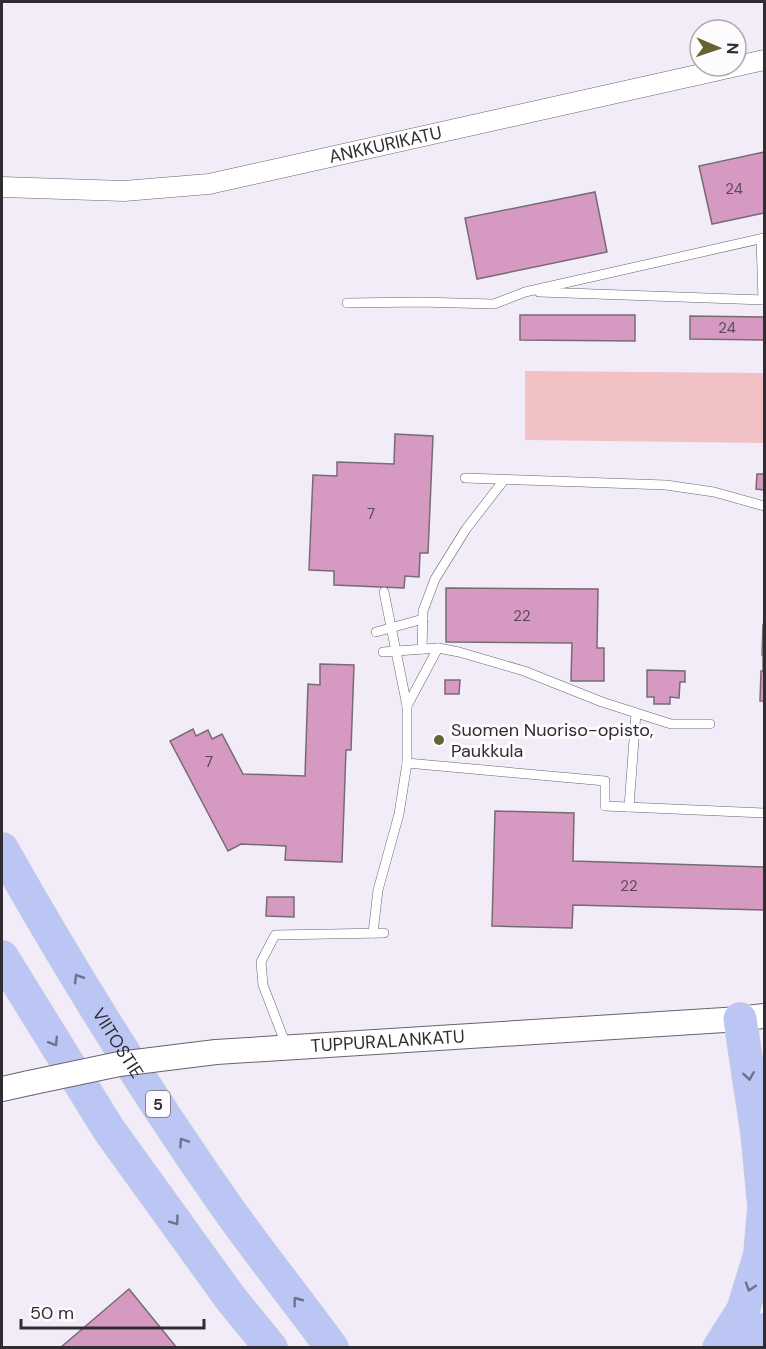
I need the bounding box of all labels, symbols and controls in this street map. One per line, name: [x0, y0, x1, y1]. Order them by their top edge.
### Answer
north arrow: [688, 18, 748, 78]
text: N: [722, 42, 743, 55]
street label: ANKKURIKATU: [327, 120, 444, 169]
house number: 24: [725, 179, 743, 199]
house number: 24: [718, 318, 736, 338]
house number: 7: [367, 504, 375, 524]
house number: 22: [513, 606, 531, 626]
place label: Suomen Nuoriso-opisto, Paukkula: [451, 718, 653, 763]
marker: Suomen Nuoriso-opisto, Paukkula: [432, 733, 446, 747]
house number: 7: [205, 752, 213, 772]
house number: 22: [620, 876, 638, 896]
one-way arrow: [73, 974, 85, 984]
street label: VIITOSTIE: [87, 1004, 149, 1083]
street label: TUPPURALANKATU: [310, 1024, 465, 1058]
one-way arrow: [47, 1036, 59, 1046]
one-way arrow: [742, 1072, 754, 1081]
road number: 5: [146, 1091, 170, 1117]
one-way arrow: [179, 1138, 190, 1149]
one-way arrow: [168, 1215, 179, 1226]
one-way arrow: [745, 1281, 757, 1292]
scale bar: [21, 1292, 204, 1330]
one-way arrow: [293, 1296, 304, 1307]
text: 50 m: [30, 1301, 74, 1325]

